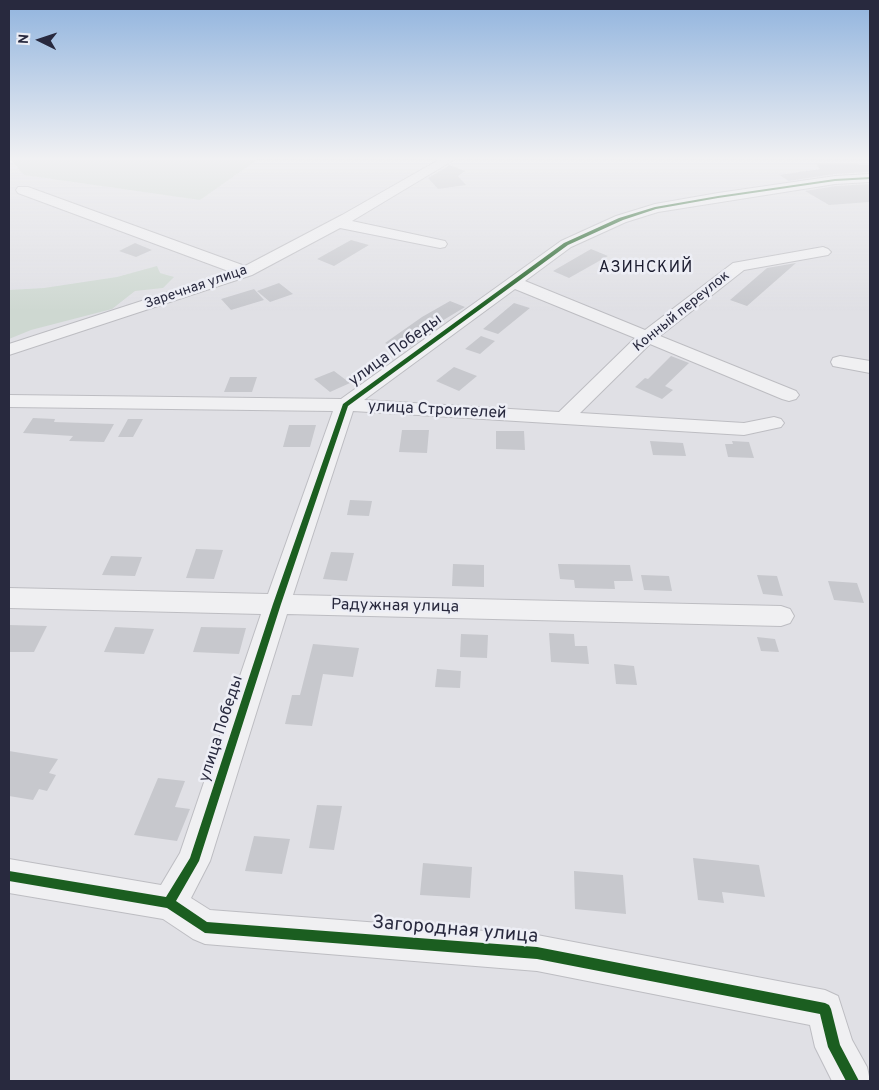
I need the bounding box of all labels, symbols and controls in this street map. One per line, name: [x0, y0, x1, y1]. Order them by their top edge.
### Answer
north arrow: [15, 15, 65, 65]
text: N: [16, 33, 33, 45]
district label: АЗИНСКИЙ: [598, 259, 694, 279]
street label: Заречная улица: [143, 263, 249, 313]
street label: Конный переулок: [630, 268, 734, 356]
street label: улица Победы: [346, 311, 446, 391]
street label: улица Строителей: [367, 398, 507, 424]
street label: Радужная улица: [331, 596, 459, 618]
street label: улица Победы: [196, 673, 248, 785]
street label: Загородная улица: [371, 912, 539, 950]

